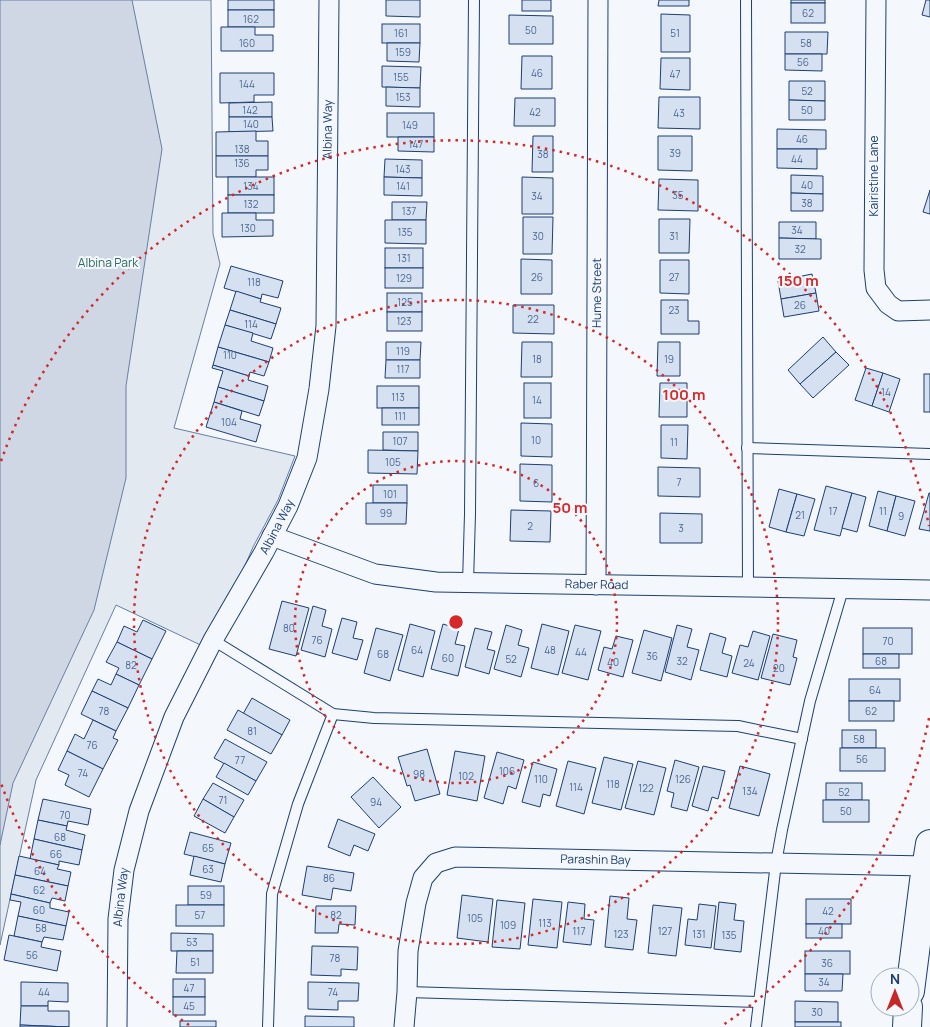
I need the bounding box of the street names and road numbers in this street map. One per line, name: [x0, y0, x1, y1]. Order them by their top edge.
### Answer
street label: Albina Way: [319, 99, 336, 160]
street label: Kairistine Lane: [865, 135, 882, 217]
street label: Hume Street: [588, 258, 605, 328]
street label: Albina Way: [255, 496, 298, 557]
street label: Raber Road: [565, 575, 629, 593]
street label: Parashin Bay: [560, 850, 631, 868]
street label: Albina Way: [109, 866, 132, 927]

